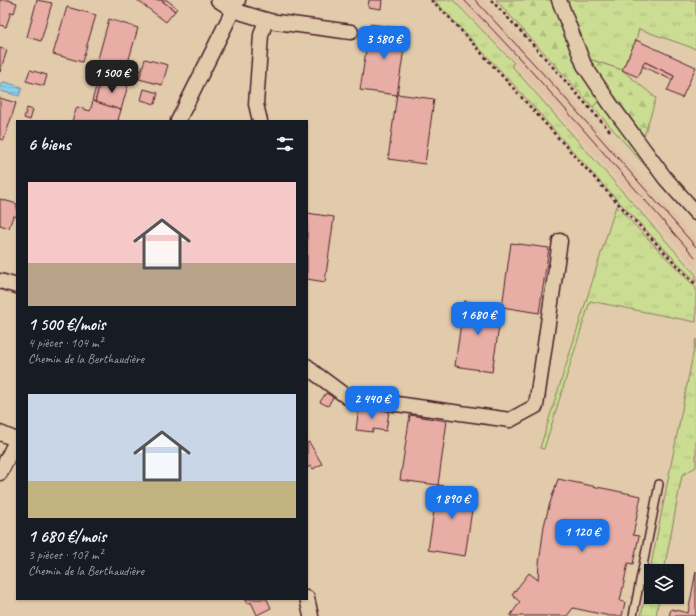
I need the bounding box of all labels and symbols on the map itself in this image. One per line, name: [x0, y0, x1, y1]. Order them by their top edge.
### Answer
pin: 3 580 €: [347, 26, 421, 60]
pin: 1 500 €: [75, 60, 149, 94]
pin: 1 680 €: [441, 302, 515, 336]
pin: 2 440 €: [335, 386, 409, 420]
pin: 1 890 €: [415, 486, 489, 520]
pin: 1 120 €: [545, 519, 619, 553]

